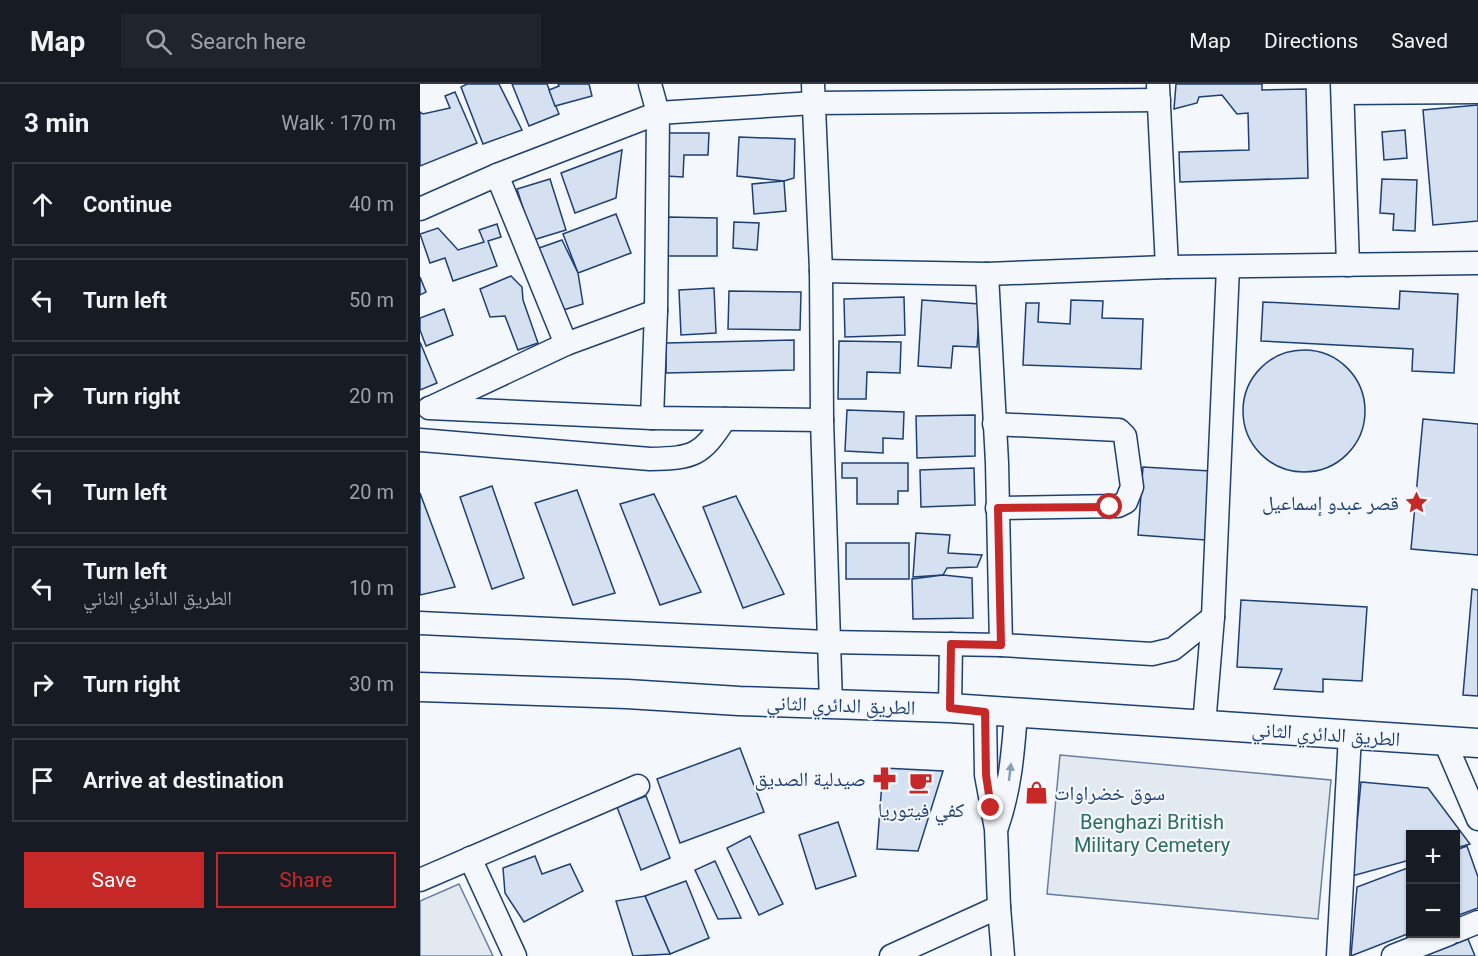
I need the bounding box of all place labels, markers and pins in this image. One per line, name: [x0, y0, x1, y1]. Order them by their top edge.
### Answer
place icon: قصر عبدو إسماعيل: [1404, 490, 1430, 516]
place label: قصر عبدو إسماعيل: [1262, 491, 1399, 517]
pharmacy icon: صيدلية الصديق: [871, 766, 897, 792]
place label: صيدلية الصديق: [754, 767, 866, 791]
cafe icon: كفي فيتوريا: [908, 769, 934, 795]
shop icon: سوق خضراوات: [1023, 780, 1049, 806]
place label: سوق خضراوات: [1054, 781, 1165, 805]
place label: كفي فيتوريا: [878, 798, 964, 826]

